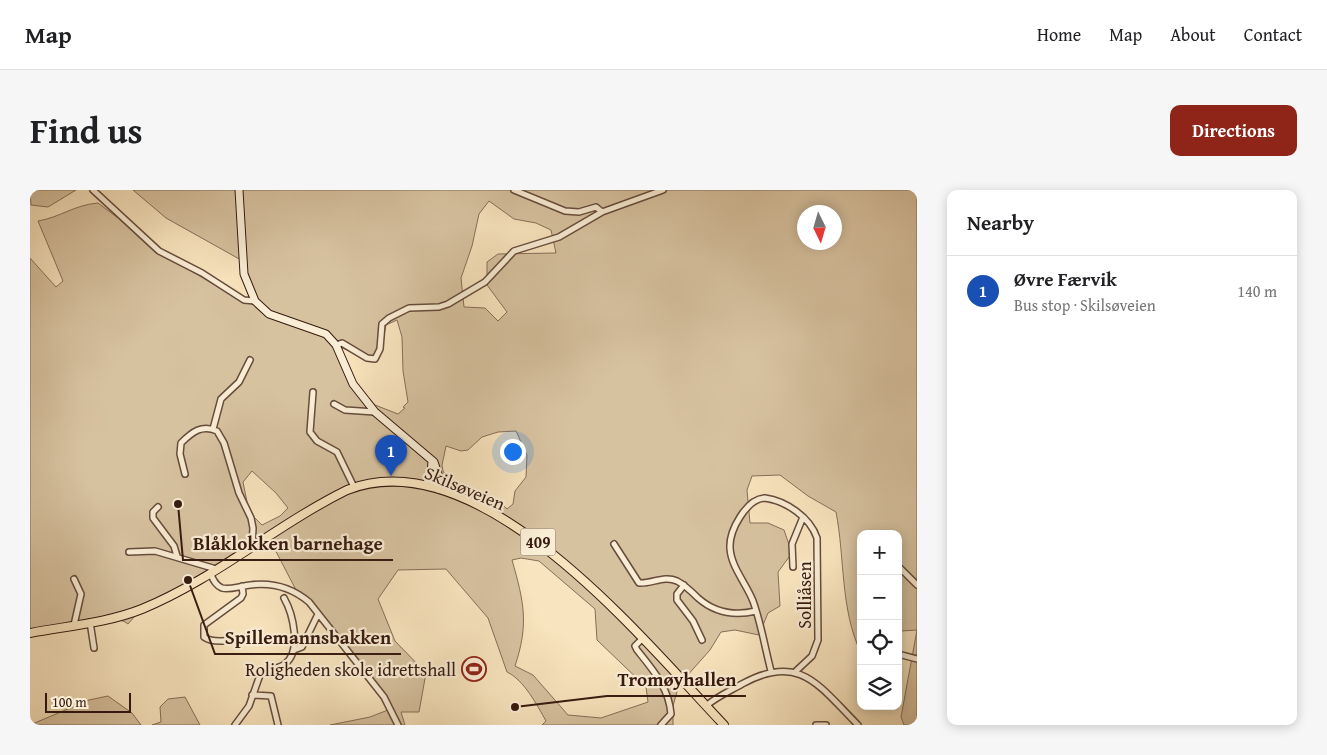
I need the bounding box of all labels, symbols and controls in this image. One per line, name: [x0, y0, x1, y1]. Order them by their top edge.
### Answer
text: Map: [25, 17, 72, 52]
text: Home: [1037, 21, 1081, 48]
text: Map: [1109, 21, 1142, 48]
text: About: [1170, 21, 1216, 48]
text: Contact: [1244, 21, 1302, 48]
text: Find us: [30, 105, 143, 156]
button: Directions: [1170, 105, 1297, 156]
north arrow: [797, 205, 842, 250]
text: Nearby: [967, 207, 1034, 238]
text: Øvre Færvik: [1014, 265, 1117, 293]
text: 1: [979, 279, 987, 303]
text: 140 m: [1237, 279, 1277, 303]
text: Bus stop · Skilsøveien: [1014, 293, 1156, 317]
pin: 1: [375, 435, 407, 476]
your location: [500, 439, 526, 465]
street label: Skilsøveien: [421, 459, 509, 517]
callout: Blåklokken barnehage: [183, 526, 393, 560]
road number: 409: [520, 528, 556, 556]
text: Blåklokken barnehage: [193, 529, 383, 557]
map controls: [857, 530, 902, 710]
button: +: [857, 530, 902, 575]
street label: Solliåsen: [791, 561, 818, 629]
button: −: [857, 575, 902, 620]
callout: Spillemannsbakken: [215, 620, 401, 654]
button: locate: [857, 620, 902, 665]
text: Spillemannsbakken: [225, 623, 392, 651]
place label: Roligheden skole idrettshall: [245, 656, 456, 683]
sports icon: Roligheden skole idrettshall: [461, 656, 487, 682]
callout: Tromøyhallen: [607, 662, 746, 696]
text: Tromøyhallen: [617, 665, 737, 693]
button: layers: [857, 665, 902, 710]
scale bar: [45, 690, 131, 713]
text: 100 m: [52, 692, 87, 712]

